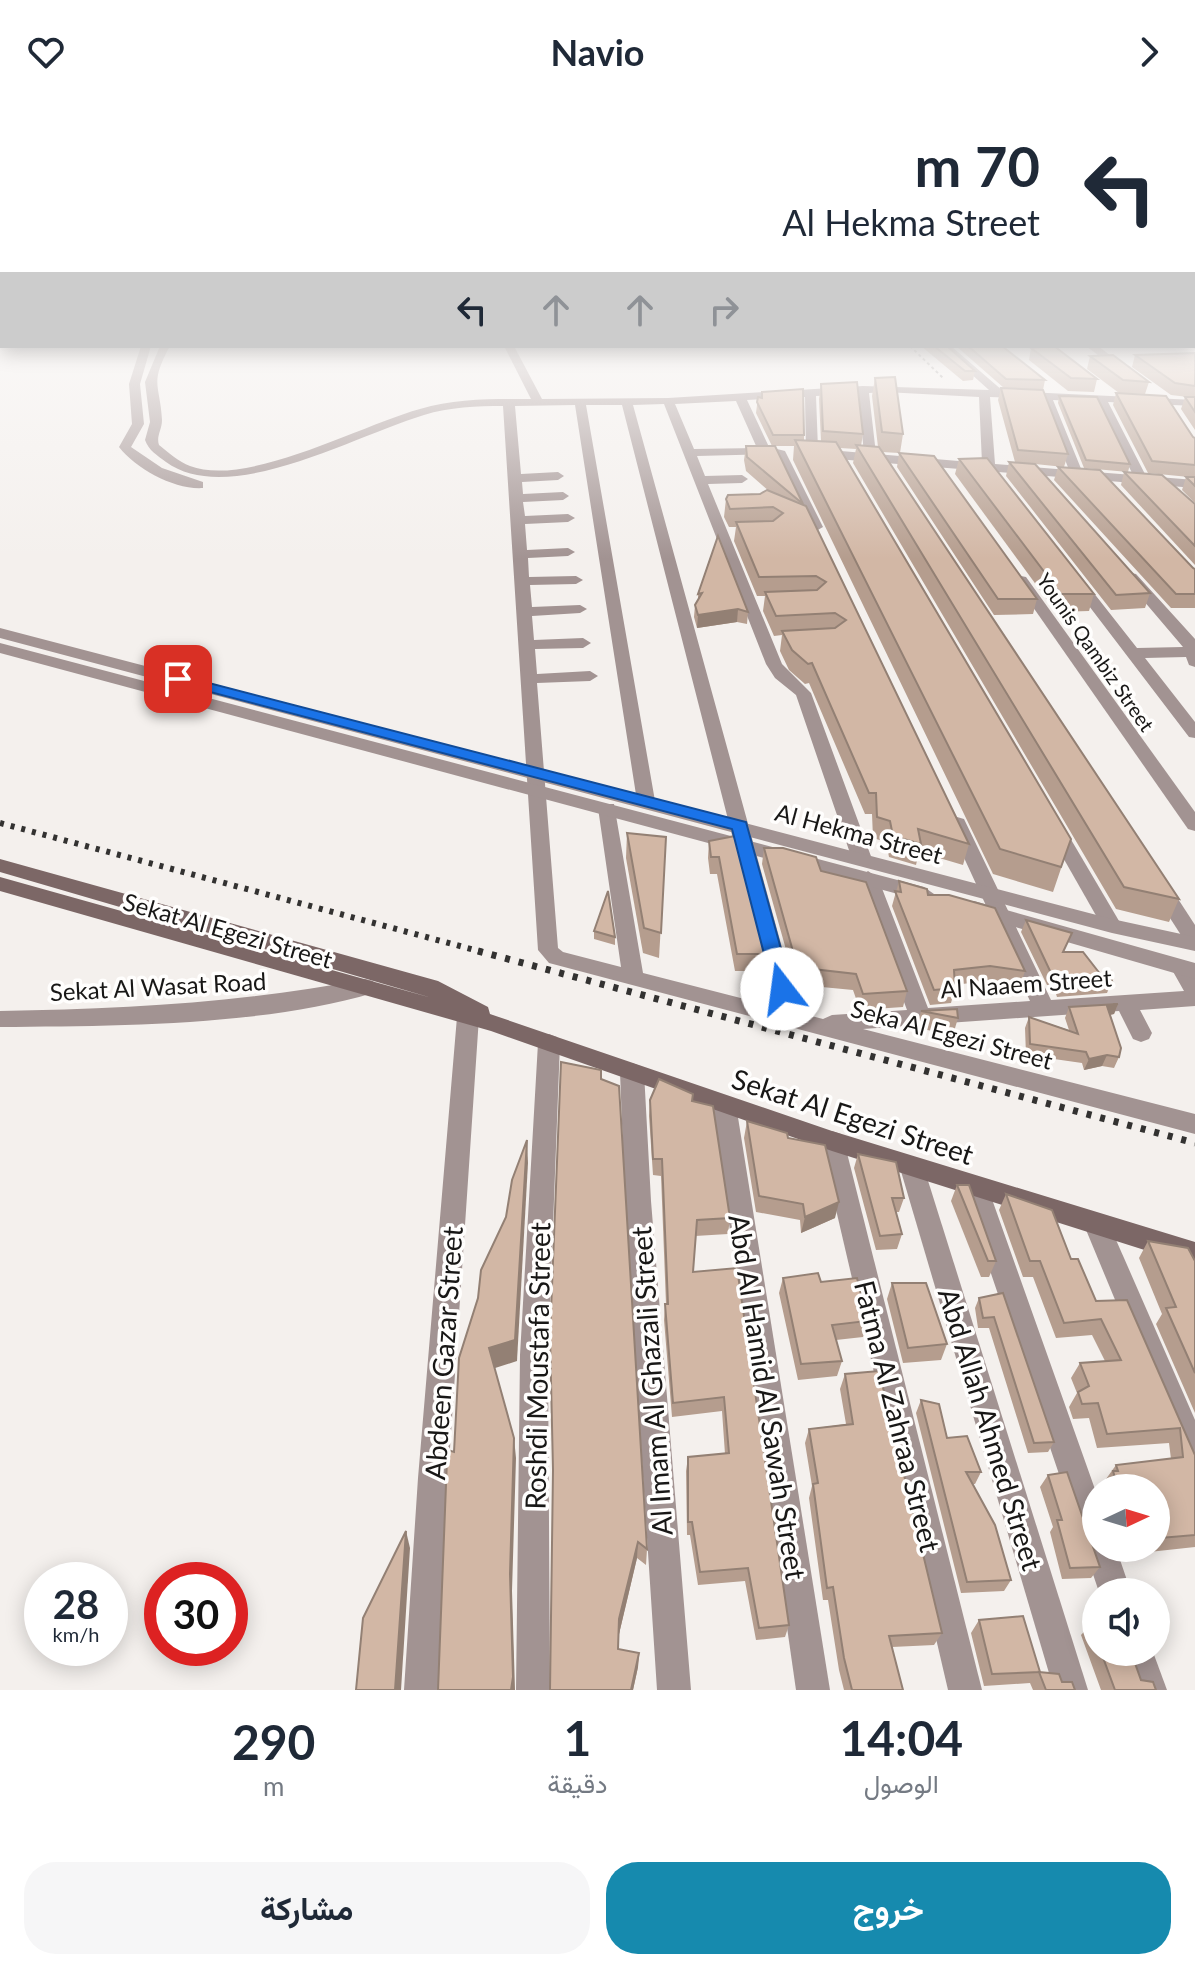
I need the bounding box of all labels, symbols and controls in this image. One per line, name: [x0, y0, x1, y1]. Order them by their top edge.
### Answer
icon: heart: [24, 30, 68, 74]
text: Navio: [551, 30, 644, 74]
icon: forward: [1127, 30, 1171, 74]
text: 70 m: [915, 132, 1040, 199]
icon: left: [1068, 136, 1172, 240]
text: Al Hekma Street: [782, 200, 1040, 244]
icon: left: [450, 288, 494, 332]
icon: ahead: [534, 288, 578, 332]
icon: ahead: [618, 288, 662, 332]
icon: right: [702, 288, 746, 332]
street label: Younis Qambiz Street: [1032, 568, 1160, 736]
pin: [144, 645, 212, 713]
icon: arrive: [156, 657, 200, 701]
street label: Al Hekma Street: [772, 797, 946, 869]
street label: Sekat Al Egezi Street: [120, 886, 336, 974]
position arrow: [740, 947, 824, 1031]
street label: Al Naaem Street: [939, 963, 1113, 1003]
street label: Sekat Al Wasat Road: [49, 966, 267, 1006]
street label: Seka Al Egezi Street: [848, 993, 1056, 1075]
street label: Sekat Al Egezi Street: [728, 1061, 978, 1171]
street label: Abd Al Hamid Al Sawah Street: [722, 1212, 814, 1582]
street label: Roshdi Moustafa Street: [517, 1222, 557, 1510]
street label: Abdeen Gazar Street: [417, 1225, 469, 1481]
street label: Al Imam Al Ghazali Street: [623, 1225, 679, 1537]
street label: Fatma Al Zahraa Street: [848, 1277, 948, 1555]
street label: Abd Allah Ahmed Street: [932, 1284, 1050, 1574]
north arrow: [1082, 1474, 1170, 1562]
map controls: [1082, 1474, 1170, 1666]
speed limit sign: 30: [144, 1562, 248, 1666]
button: sound: [1082, 1578, 1170, 1666]
text: 28: [53, 1580, 99, 1628]
text: km/h: [53, 1622, 99, 1646]
text: 1: [564, 1709, 591, 1766]
text: 14:04: [839, 1709, 963, 1766]
text: 290: [232, 1713, 315, 1770]
text: دقيقة: [547, 1767, 608, 1799]
text: الوصول: [864, 1767, 939, 1799]
text: m: [263, 1770, 284, 1802]
button: مشاركة: [24, 1862, 590, 1954]
button: خروج: [606, 1862, 1171, 1954]

